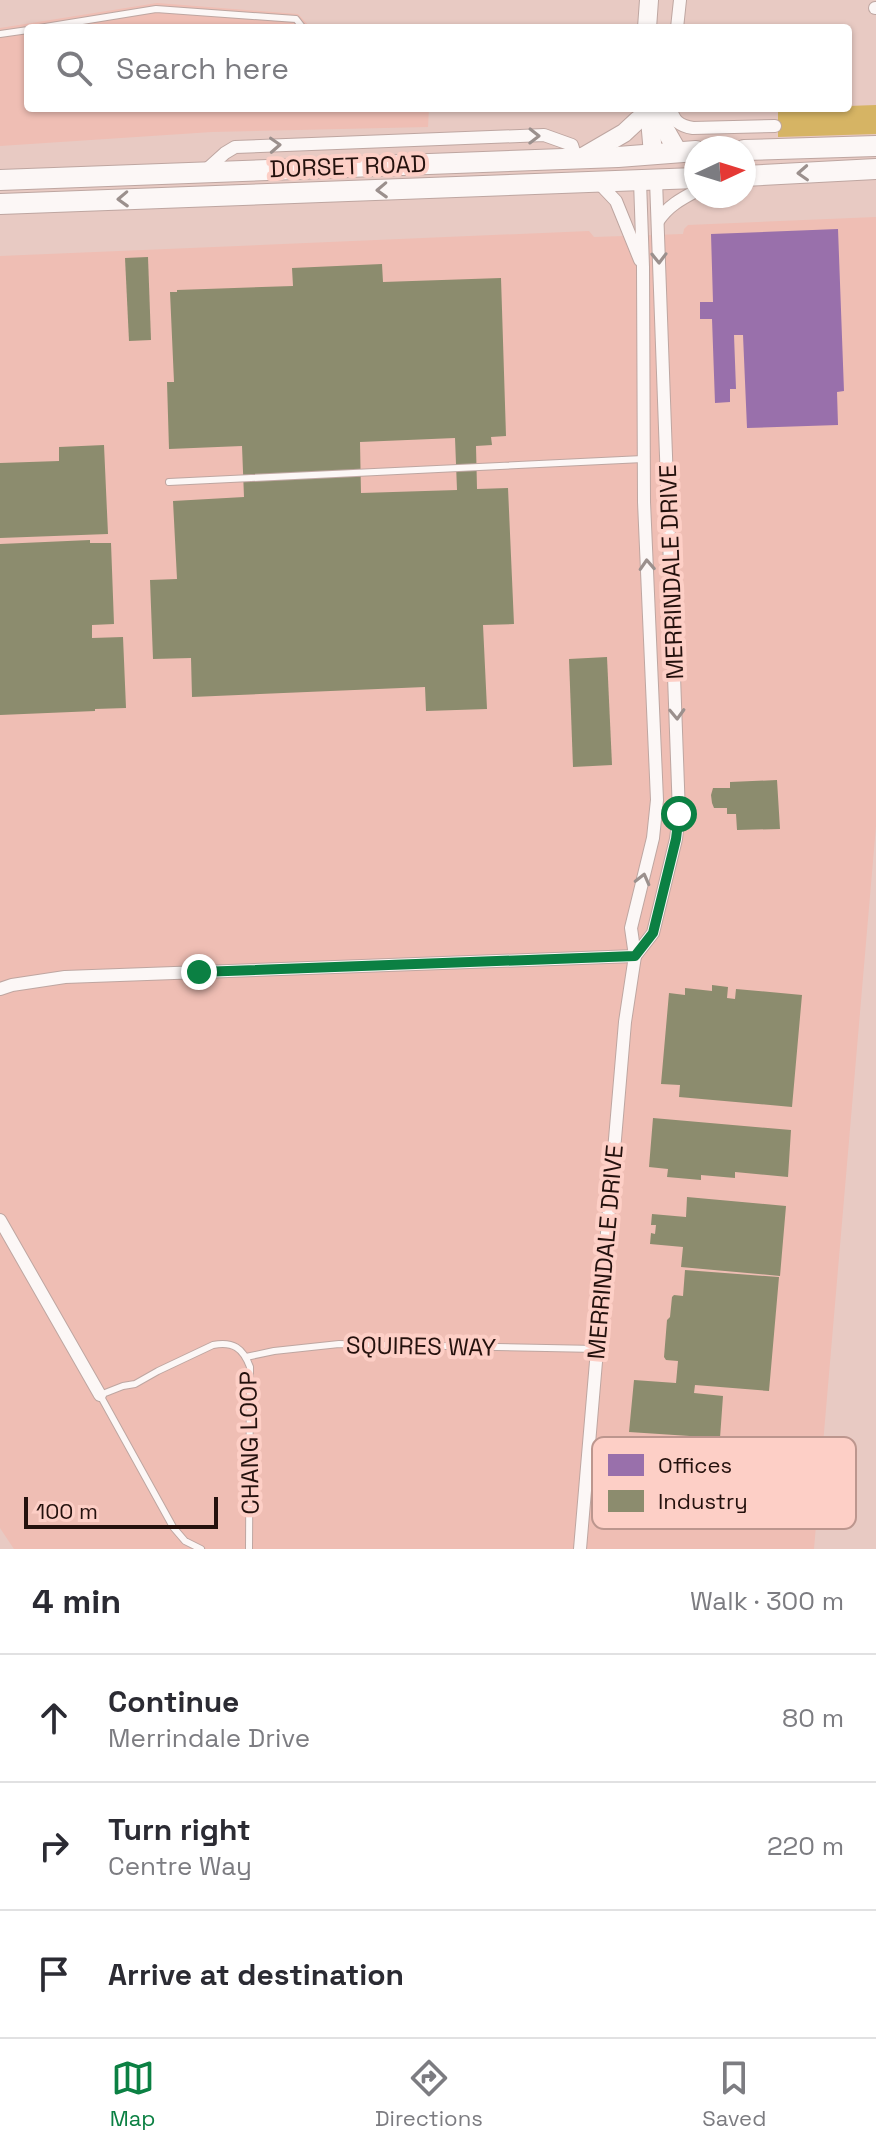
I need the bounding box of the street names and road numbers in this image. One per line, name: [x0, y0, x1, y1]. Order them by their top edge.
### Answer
street label: DORSET ROAD: [269, 148, 427, 184]
street label: MERRINDALE DRIVE: [652, 464, 690, 680]
street label: MERRINDALE DRIVE: [580, 1143, 630, 1361]
street label: SQUIRES WAY: [346, 1329, 497, 1363]
street label: CHANG LOOP: [232, 1371, 266, 1515]

